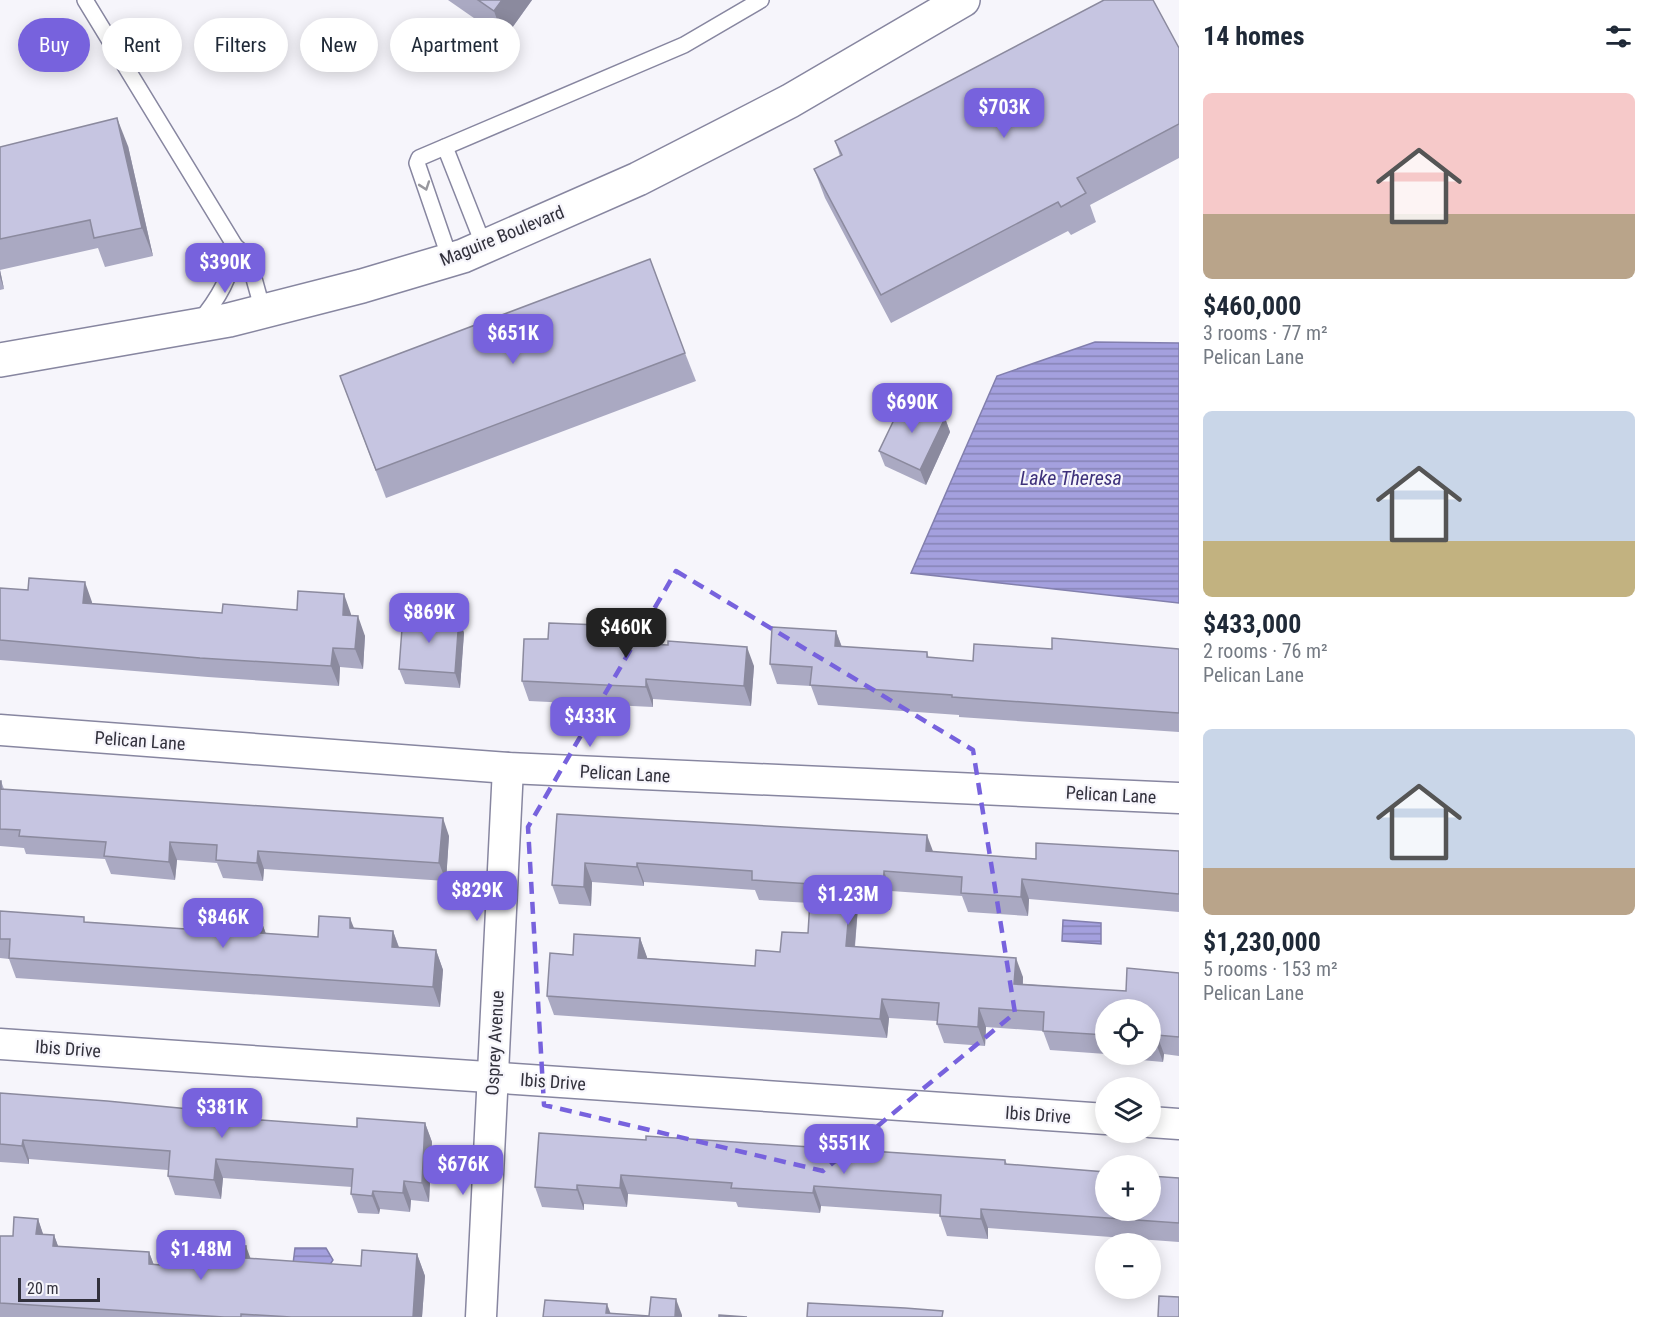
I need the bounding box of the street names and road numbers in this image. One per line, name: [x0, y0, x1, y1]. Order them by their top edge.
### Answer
street label: Maguire Boulevard: [437, 201, 567, 270]
street label: Pelican Lane: [94, 727, 186, 754]
street label: Pelican Lane: [579, 761, 671, 786]
street label: Pelican Lane: [1065, 782, 1157, 807]
street label: Osprey Avenue: [481, 990, 508, 1096]
street label: Ibis Drive: [34, 1036, 102, 1061]
street label: Ibis Drive: [519, 1069, 587, 1094]
street label: Ibis Drive: [1004, 1102, 1072, 1127]

